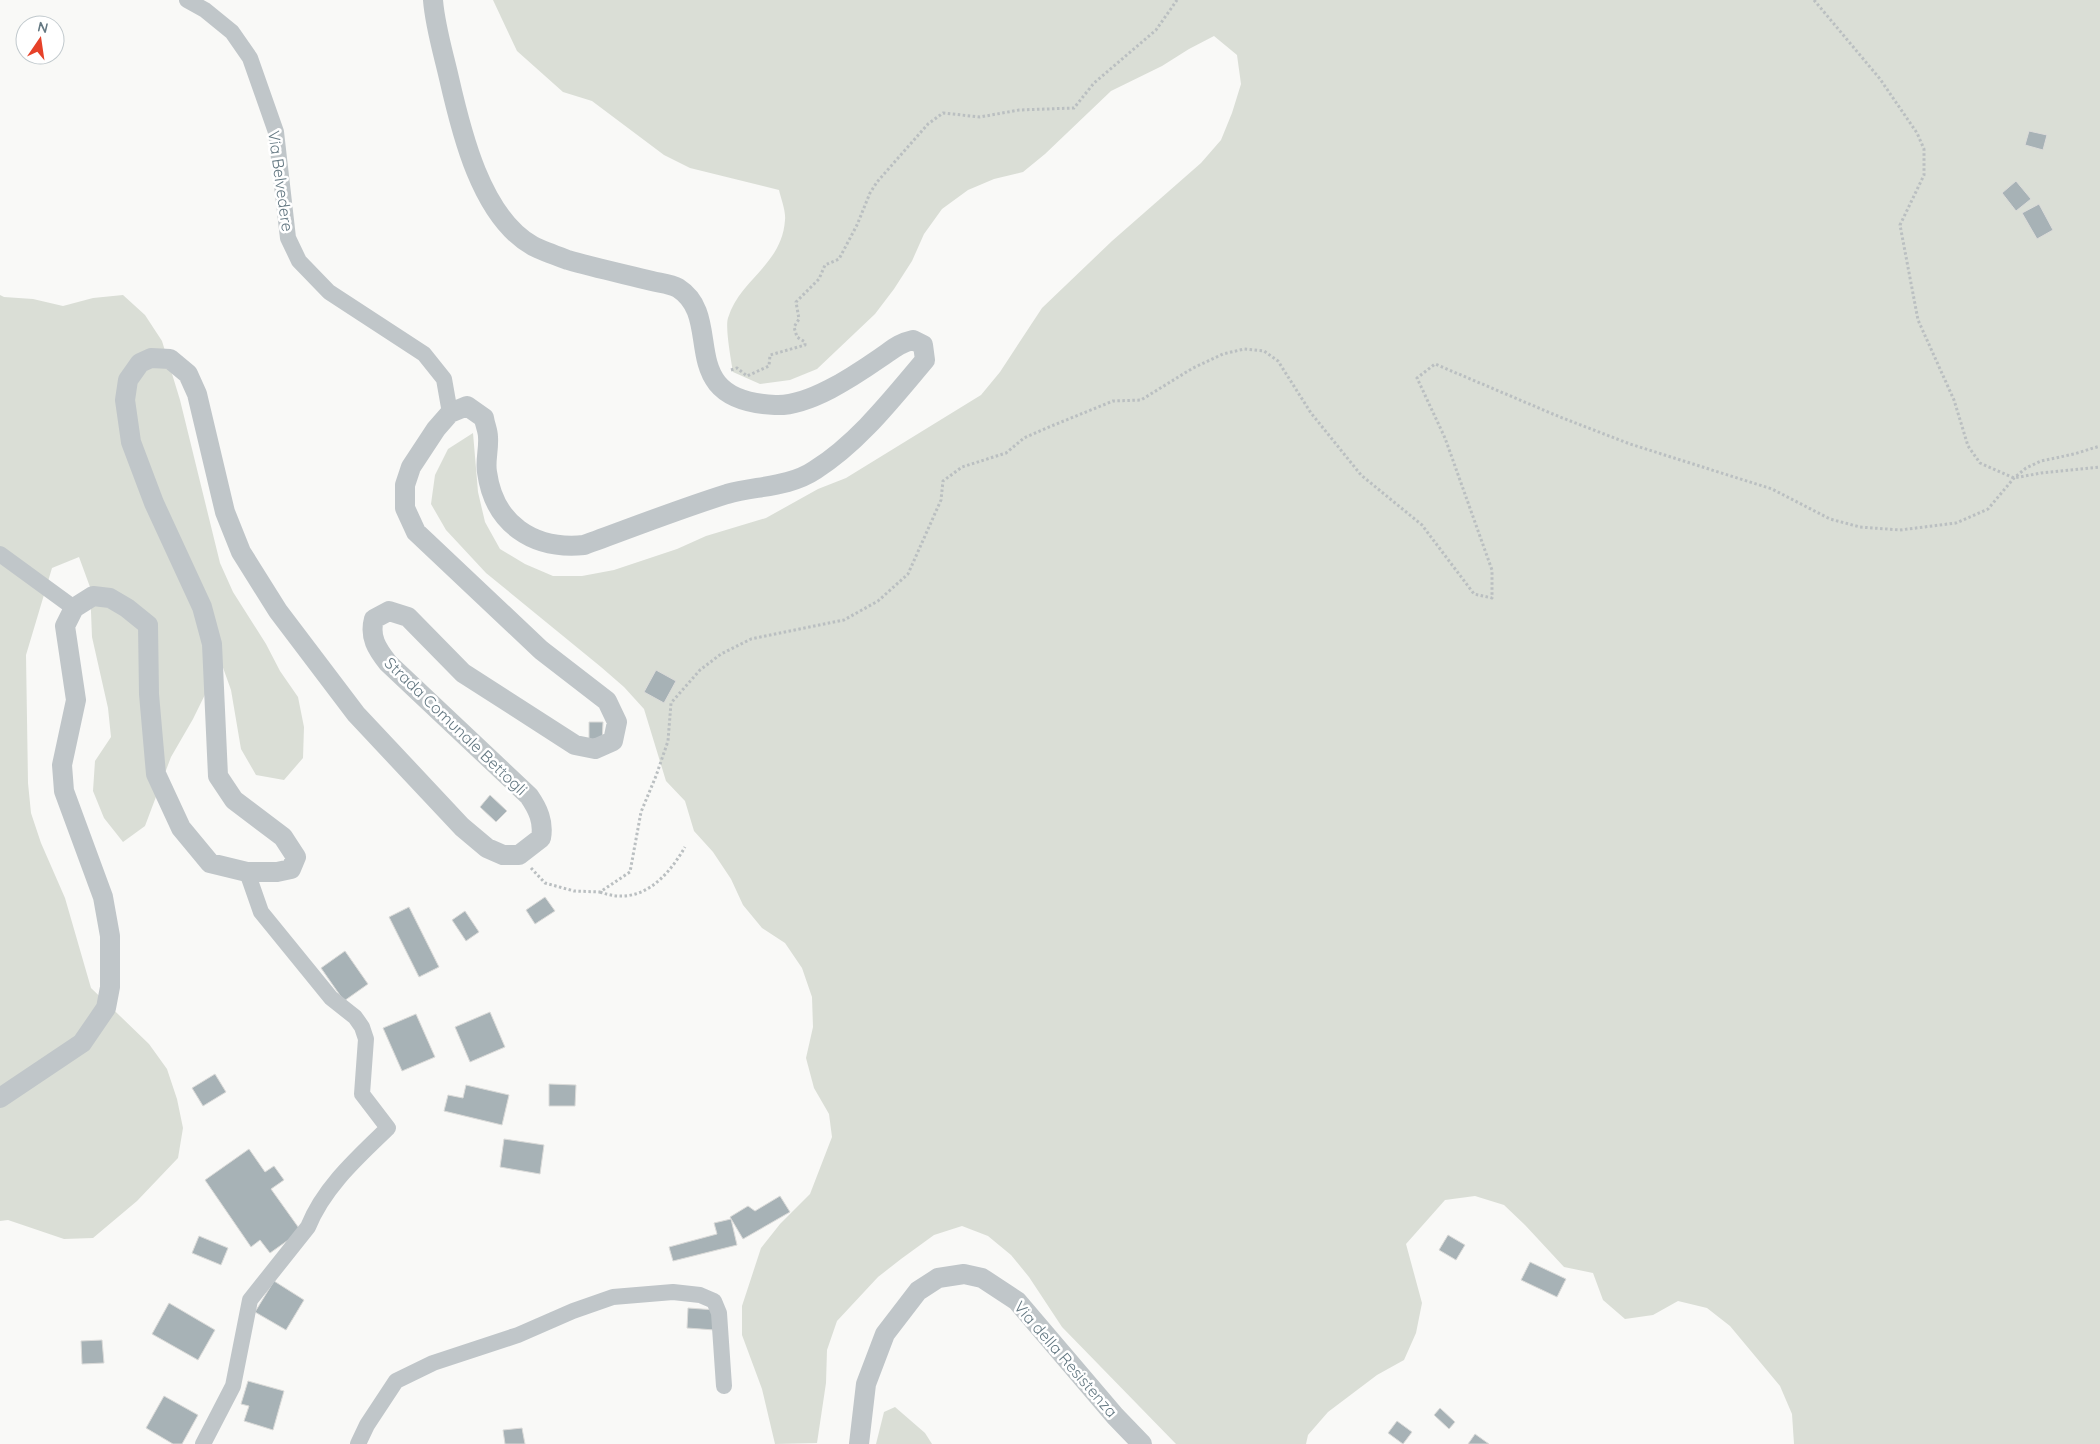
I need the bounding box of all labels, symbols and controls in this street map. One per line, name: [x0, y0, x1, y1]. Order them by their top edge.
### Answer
north arrow: [15, 15, 65, 65]
text: N: [36, 17, 50, 37]
street label: Via Belvedere: [264, 129, 298, 233]
street label: Strada Comunale Bettogli: [381, 653, 531, 799]
street label: Via della Resistenza: [1010, 1297, 1122, 1421]

